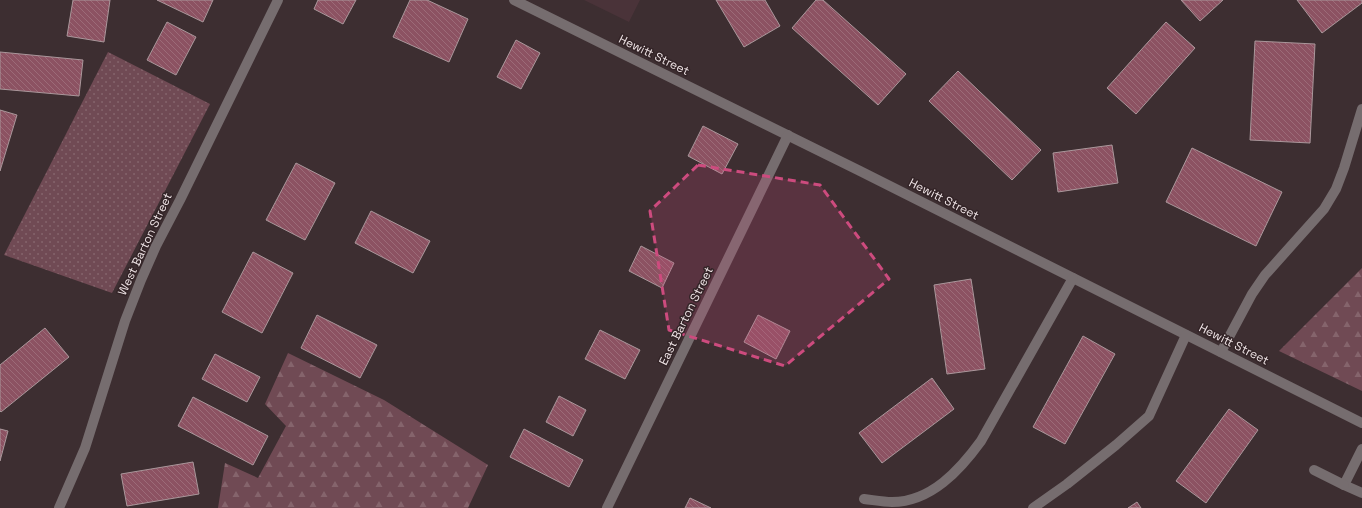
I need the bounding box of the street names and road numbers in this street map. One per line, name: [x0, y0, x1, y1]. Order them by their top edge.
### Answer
street label: Hewitt Street: [616, 31, 692, 79]
street label: Hewitt Street: [906, 174, 982, 224]
street label: West Barton Street: [114, 190, 176, 298]
street label: East Barton Street: [655, 264, 717, 368]
street label: Hewitt Street: [1196, 319, 1272, 369]

